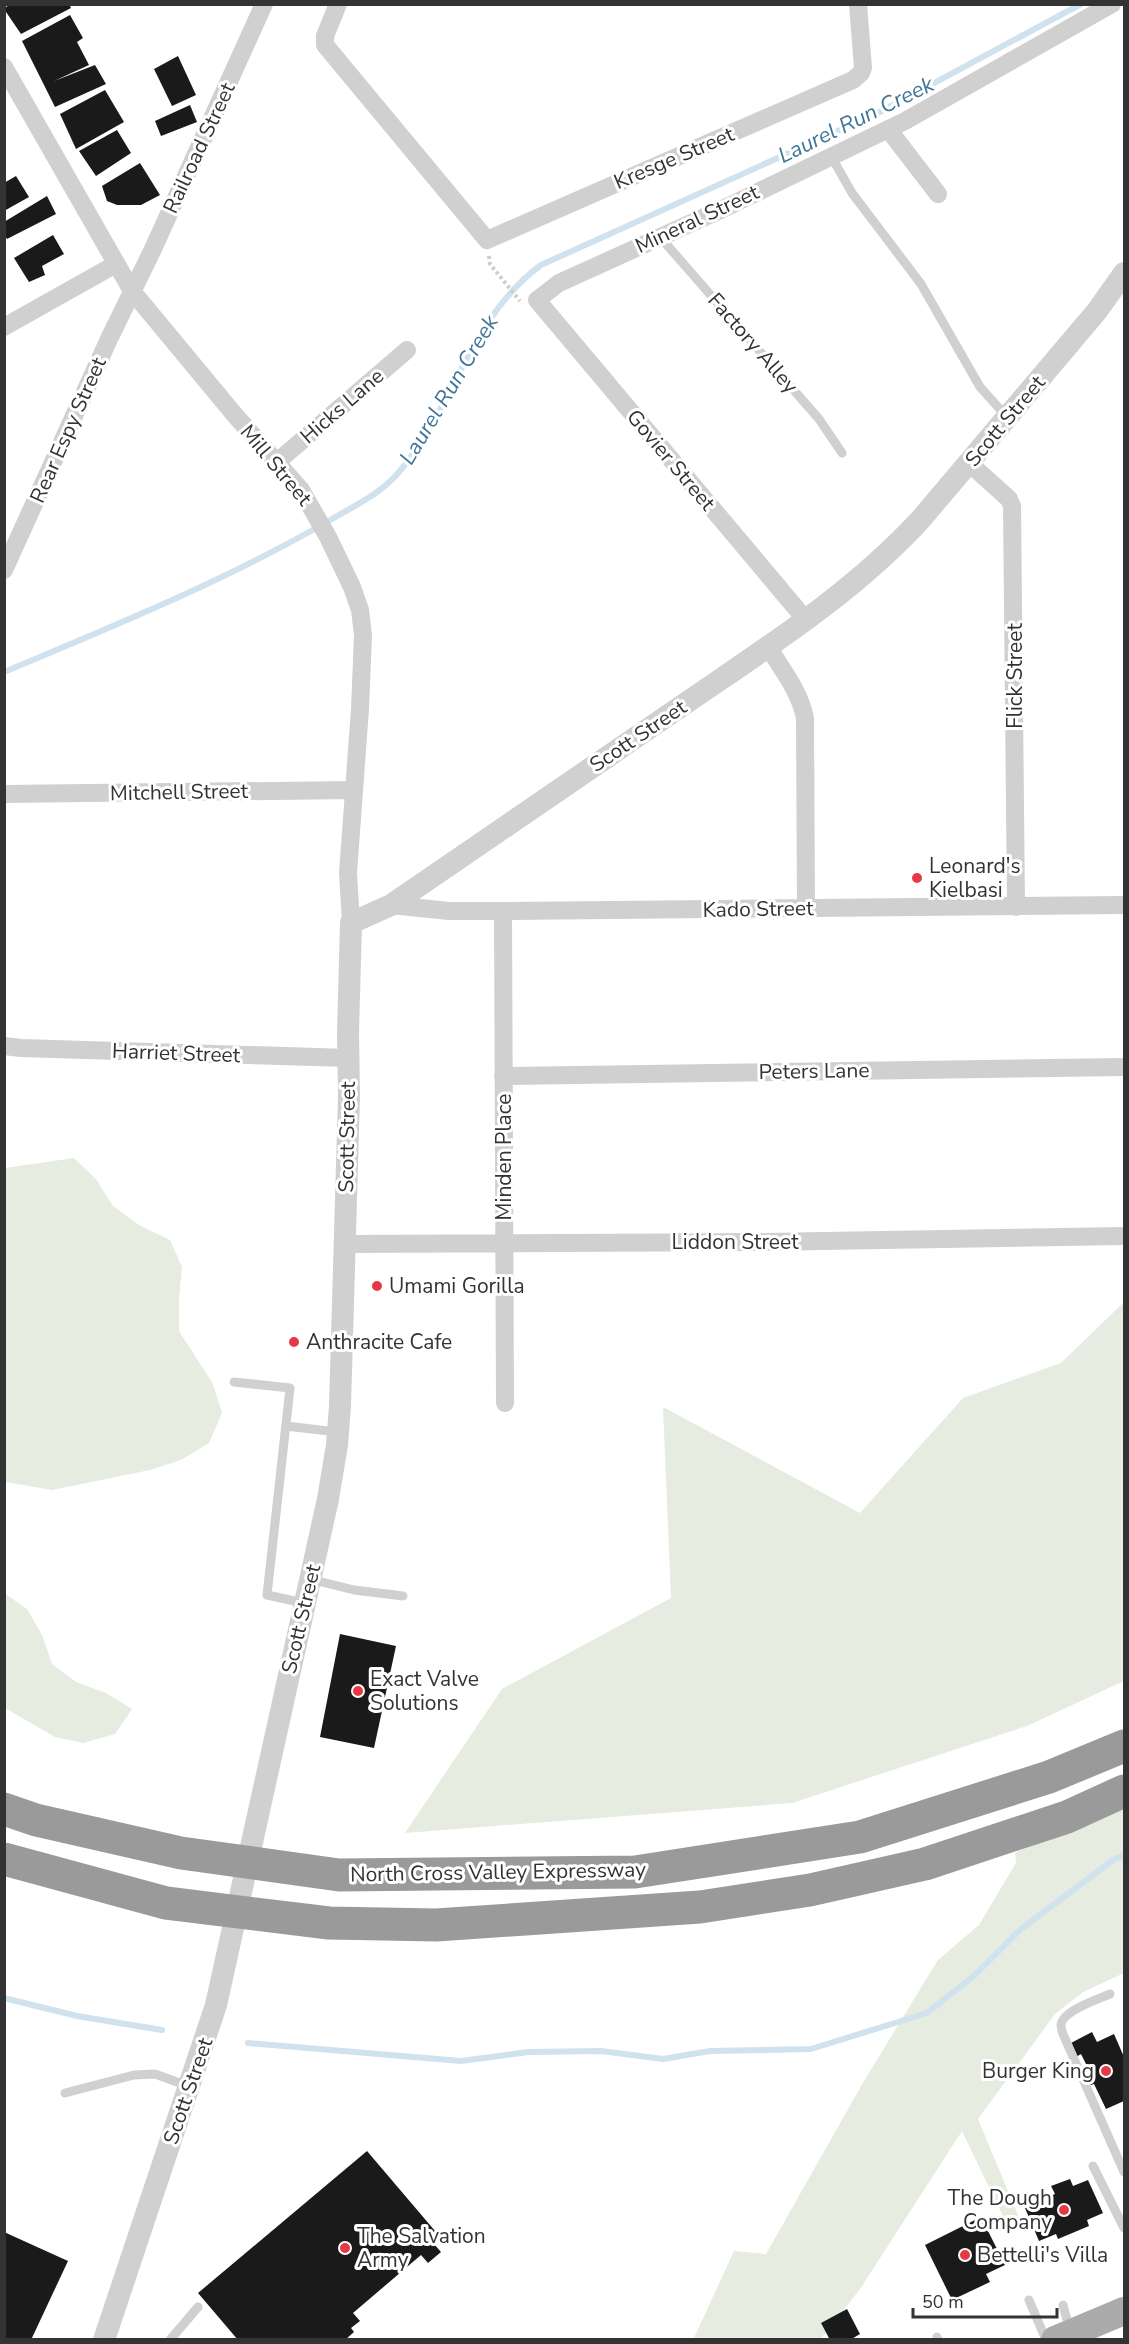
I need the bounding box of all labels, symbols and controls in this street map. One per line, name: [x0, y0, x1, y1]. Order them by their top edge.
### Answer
water label: Laurel Run Creek: [773, 69, 940, 171]
street label: Railroad Street: [156, 77, 242, 218]
street label: Kresge Street: [610, 120, 739, 196]
street label: Mineral Street: [631, 178, 764, 260]
street label: Factory Alley: [702, 287, 805, 399]
water label: Laurel Run Creek: [392, 309, 506, 470]
street label: Rear Espy Street: [23, 352, 113, 507]
street label: Hicks Lane: [294, 362, 390, 450]
street label: Scott Street: [959, 369, 1052, 473]
street label: Govier Street: [620, 404, 722, 517]
street label: Mill Street: [234, 418, 319, 512]
street label: Flick Street: [1001, 623, 1029, 729]
street label: Scott Street: [584, 693, 692, 779]
street label: Mitchell Street: [110, 777, 249, 807]
place label: Leonard's Kielbasi: [929, 852, 1021, 904]
marker: Leonard's Kielbasi: [910, 871, 924, 885]
street label: Kado Street: [702, 894, 814, 924]
street label: Harriet Street: [111, 1037, 241, 1069]
street label: Peters Lane: [758, 1056, 870, 1086]
street label: Scott Street: [332, 1081, 362, 1193]
street label: Minden Place: [490, 1094, 518, 1220]
street label: Liddon Street: [671, 1228, 799, 1256]
place label: Umami Gorilla: [389, 1272, 525, 1300]
marker: Umami Gorilla: [370, 1279, 384, 1293]
place label: Anthracite Cafe: [306, 1328, 452, 1356]
marker: Anthracite Cafe: [287, 1335, 301, 1349]
street label: Scott Street: [275, 1561, 327, 1676]
place label: Exact Valve Solutions: [370, 1665, 479, 1717]
marker: Exact Valve Solutions: [351, 1684, 365, 1698]
street label: North Cross Valley Expressway: [350, 1855, 646, 1889]
street label: Scott Street: [157, 2033, 220, 2148]
place label: Burger King: [982, 2057, 1094, 2085]
marker: Burger King: [1099, 2064, 1113, 2078]
place label: The Dough Company: [948, 2184, 1052, 2236]
marker: The Dough Company: [1057, 2203, 1071, 2217]
place label: The Salvation Army: [357, 2222, 486, 2274]
marker: The Salvation Army: [338, 2241, 352, 2255]
place label: Bettelli's Villa: [977, 2241, 1108, 2269]
marker: Bettelli's Villa: [958, 2248, 972, 2262]
scale bar: [913, 2281, 1057, 2319]
text: 50 m: [922, 2290, 964, 2314]

